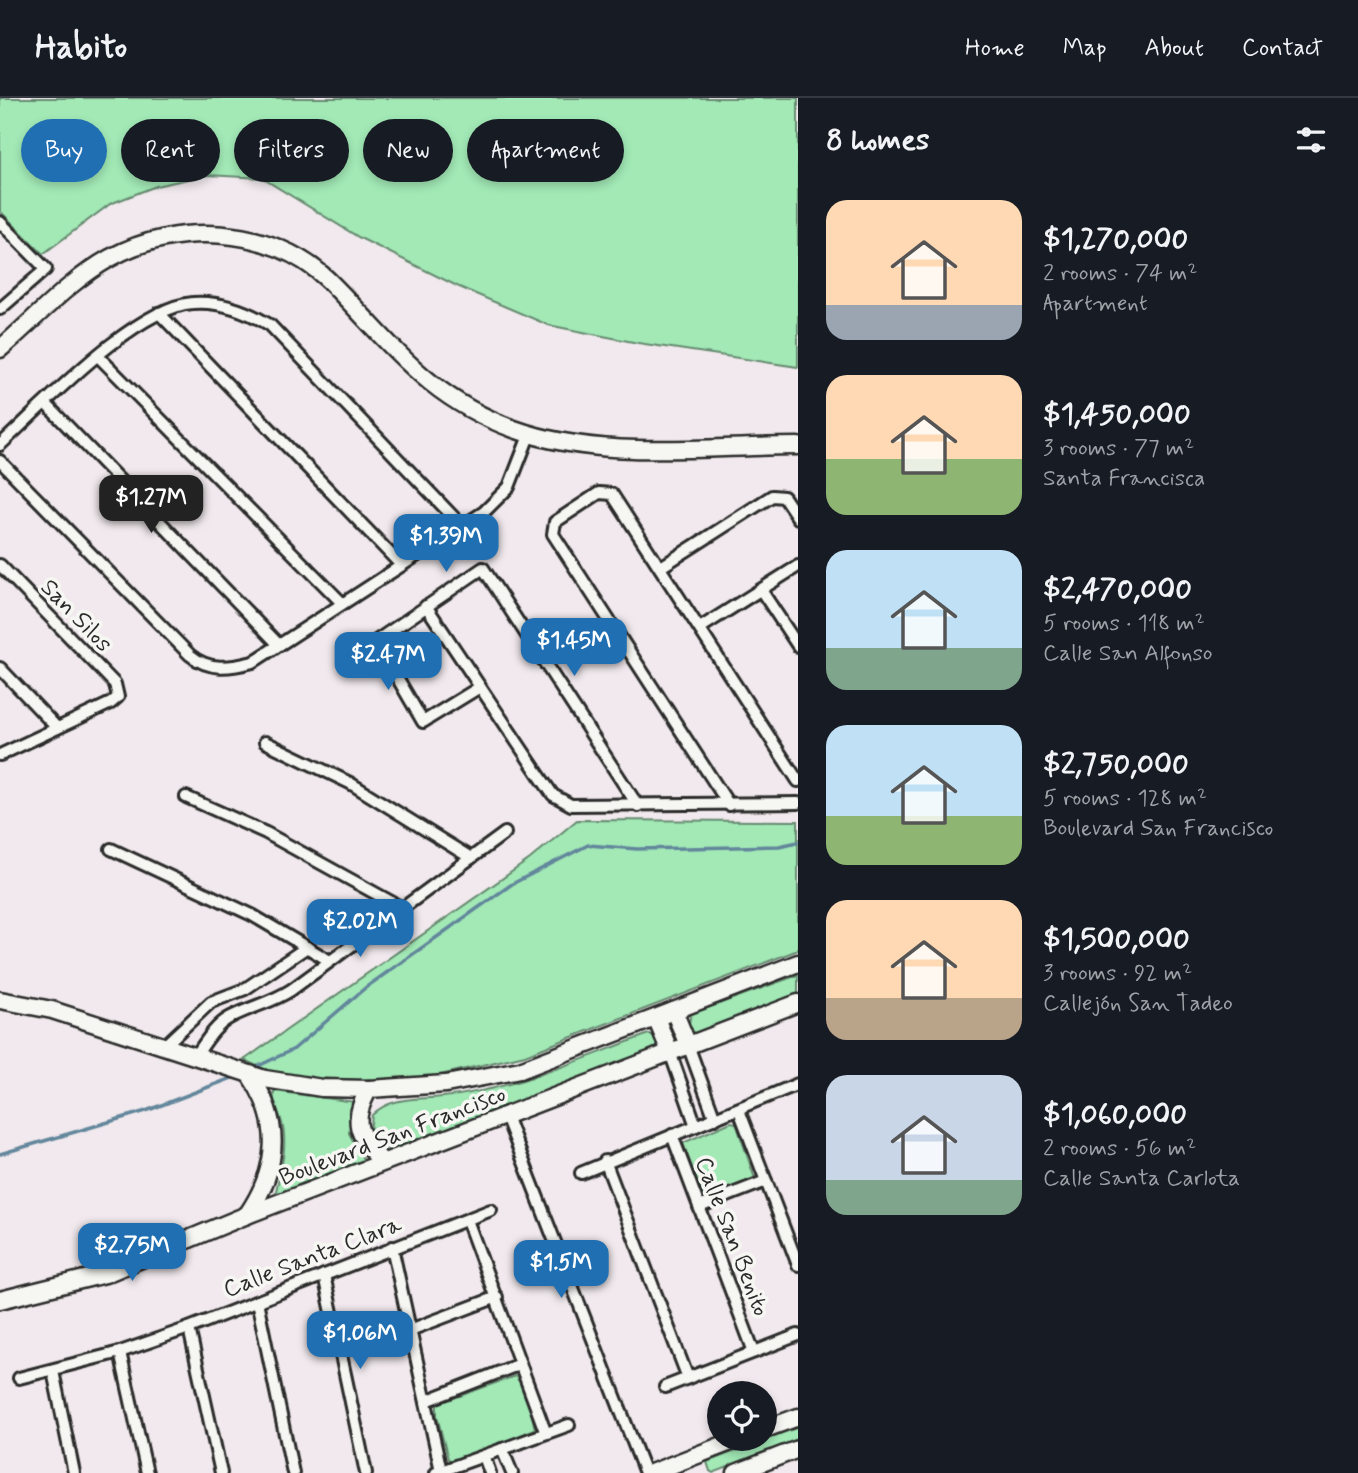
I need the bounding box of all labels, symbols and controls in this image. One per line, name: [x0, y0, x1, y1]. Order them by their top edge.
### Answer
text: Habito: [35, 26, 127, 70]
text: Home: [965, 33, 1025, 64]
text: Map: [1063, 33, 1107, 64]
text: About: [1145, 33, 1204, 64]
text: Contact: [1242, 33, 1323, 64]
chip: Buy: [21, 119, 107, 182]
chip: Rent: [121, 119, 220, 182]
chip: Filters: [234, 119, 349, 182]
chip: New: [363, 119, 453, 182]
chip: Apartment: [467, 119, 624, 182]
text: 8 homes: [826, 121, 929, 160]
icon: filters: [1292, 121, 1330, 159]
text: $1,270,000: [1043, 220, 1188, 259]
icon: home: [882, 228, 966, 312]
text: 2 rooms · 74 m²: [1043, 259, 1198, 289]
text: Apartment: [1043, 289, 1148, 319]
text: $1,450,000: [1043, 395, 1191, 434]
icon: home: [882, 403, 966, 487]
text: 3 rooms · 77 m²: [1043, 434, 1194, 464]
text: Santa Francisca: [1043, 464, 1205, 494]
pin: $1.27M: [94, 476, 208, 535]
text: $1.27M: [115, 483, 187, 513]
pin: $1.39M: [389, 514, 503, 574]
text: $1.39M: [410, 522, 482, 552]
text: $2,470,000: [1043, 570, 1192, 609]
street label: San Silos: [33, 573, 119, 660]
icon: home: [882, 578, 966, 662]
text: 5 rooms · 118 m²: [1043, 609, 1205, 639]
pin: $1.45M: [517, 618, 631, 678]
text: $1.45M: [537, 626, 611, 656]
pin: $2.47M: [331, 632, 445, 692]
text: Calle San Alfonso: [1043, 639, 1213, 669]
text: $2.47M: [351, 640, 425, 670]
text: $2,750,000: [1043, 745, 1189, 784]
icon: home: [882, 753, 966, 837]
text: 5 rooms · 128 m²: [1043, 784, 1207, 814]
text: Boulevard San Francisco: [1043, 814, 1273, 844]
pin: $2.02M: [303, 900, 417, 959]
text: $2.02M: [323, 907, 397, 937]
text: $1,500,000: [1043, 920, 1190, 959]
icon: home: [882, 928, 966, 1012]
text: 3 rooms · 92 m²: [1043, 959, 1192, 989]
text: Callejón San Tadeo: [1043, 989, 1233, 1019]
street label: Boulevard San Francisco: [275, 1079, 510, 1194]
text: $1,060,000: [1043, 1095, 1187, 1134]
icon: home: [882, 1103, 966, 1187]
text: 2 rooms · 56 m²: [1043, 1134, 1196, 1164]
street label: Calle San Benito: [687, 1153, 776, 1321]
text: Calle Santa Carlota: [1043, 1164, 1240, 1194]
street label: Calle Santa Clara: [219, 1209, 406, 1306]
pin: $2.75M: [75, 1224, 189, 1283]
text: $2.75M: [94, 1231, 170, 1261]
pin: $1.5M: [512, 1240, 610, 1300]
text: $1.5M: [530, 1248, 592, 1278]
pin: $1.06M: [303, 1312, 417, 1371]
text: $1.06M: [323, 1319, 397, 1349]
map controls: [707, 1381, 777, 1451]
button: locate: [707, 1381, 777, 1451]

